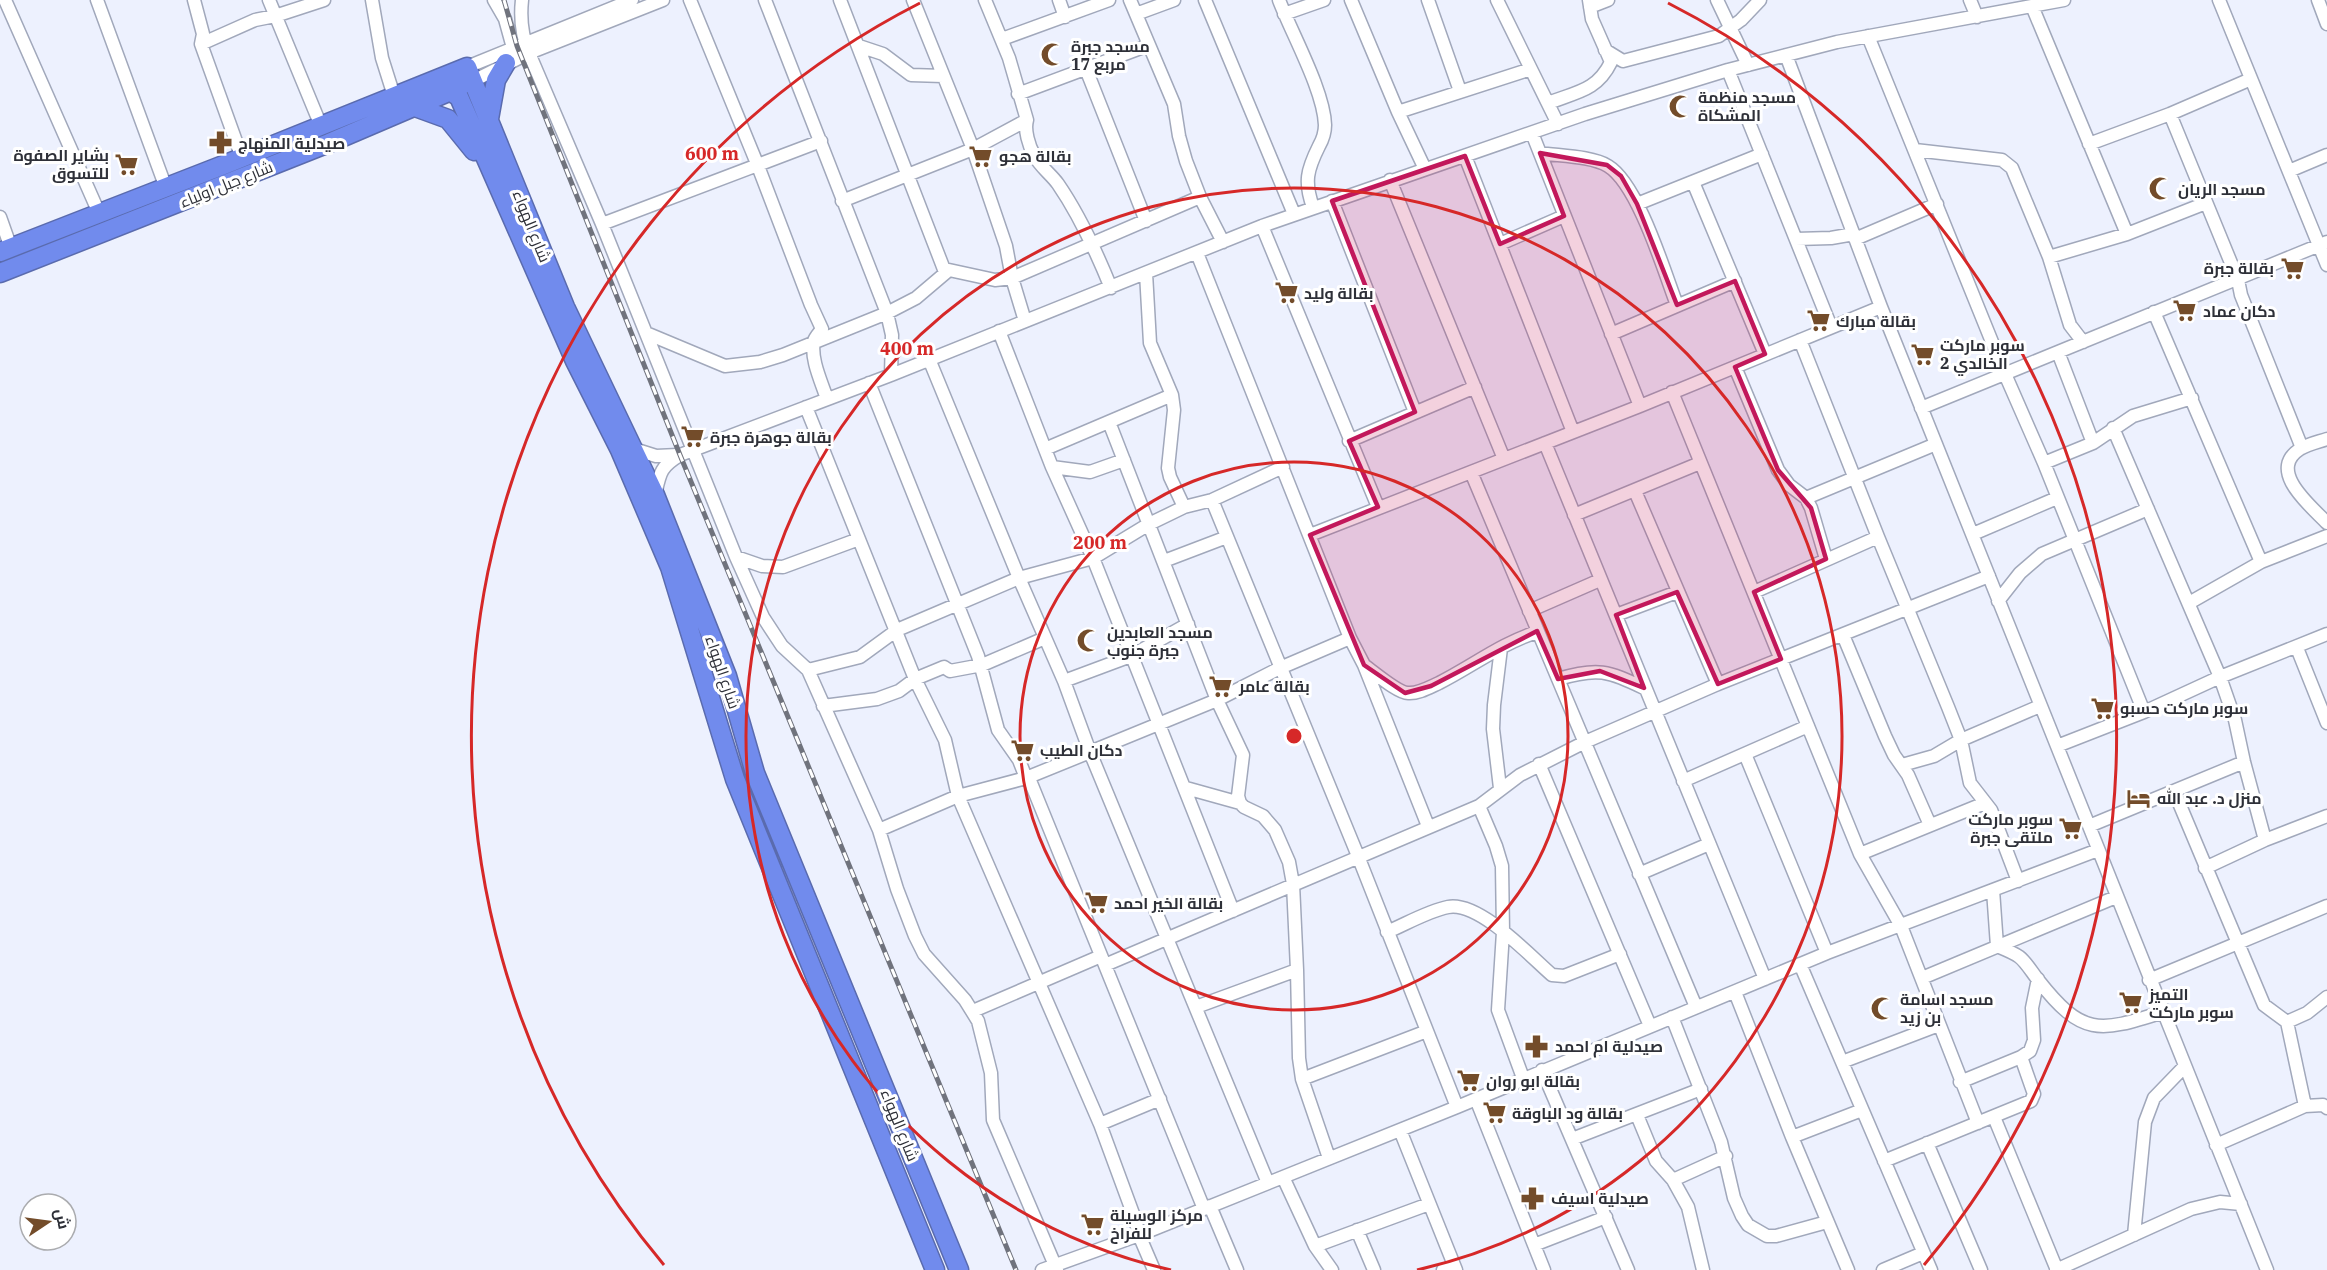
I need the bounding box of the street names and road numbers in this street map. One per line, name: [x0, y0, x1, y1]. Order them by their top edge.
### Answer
street label: شارع جبل اولياء: [176, 156, 276, 214]
street label: شارع الهواء: [507, 187, 556, 266]
street label: شارع الهواء: [699, 633, 745, 712]
street label: شارع الهواء: [875, 1086, 924, 1165]

